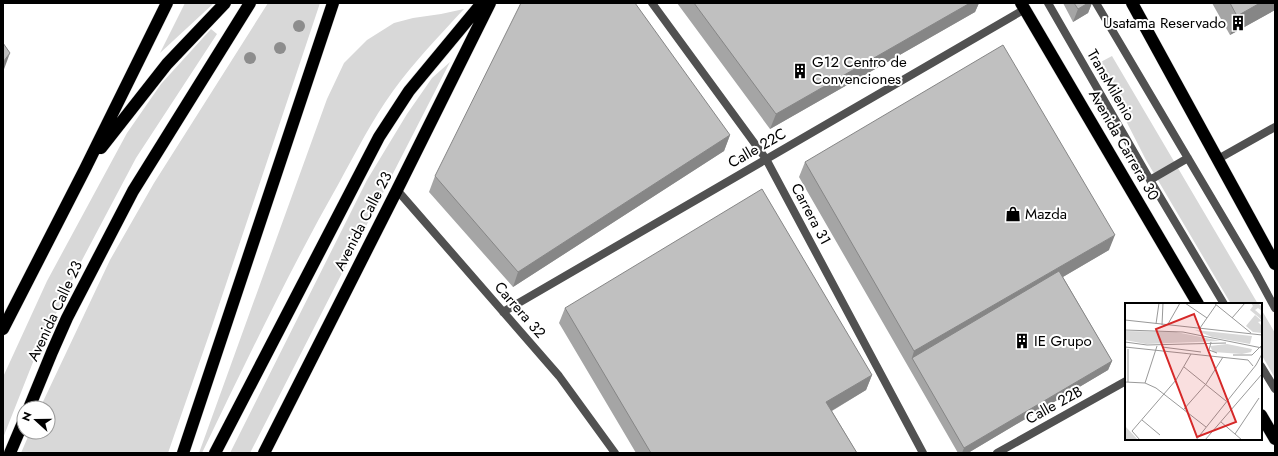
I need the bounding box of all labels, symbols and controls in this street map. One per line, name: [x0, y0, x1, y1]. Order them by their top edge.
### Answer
place label: Usatama Reservado: [1103, 12, 1226, 34]
building icon: Usatama Reservado: [1229, 14, 1247, 32]
street label: TransMilenio: [1082, 45, 1140, 125]
place label: G12 Centro de Convenciones: [812, 51, 907, 90]
building icon: G12 Centro de Convenciones: [791, 62, 809, 80]
street label: Avenida Carrera 30: [1083, 86, 1165, 204]
street label: Calle 22C: [724, 122, 790, 174]
street label: Avenida Calle 23: [329, 168, 397, 274]
street label: Carrera 31: [786, 179, 836, 249]
place label: Mazda: [1025, 203, 1067, 225]
shop icon: Mazda: [1004, 205, 1022, 223]
street label: Avenida Calle 23: [22, 257, 88, 365]
street label: Carrera 32: [489, 277, 551, 343]
inset map: [1125, 303, 1262, 440]
place label: IE Grupo: [1034, 330, 1092, 352]
building icon: IE Grupo: [1013, 332, 1031, 350]
street label: Calle 22B: [1022, 380, 1086, 430]
north arrow: [16, 400, 56, 440]
text: N: [18, 409, 36, 423]

